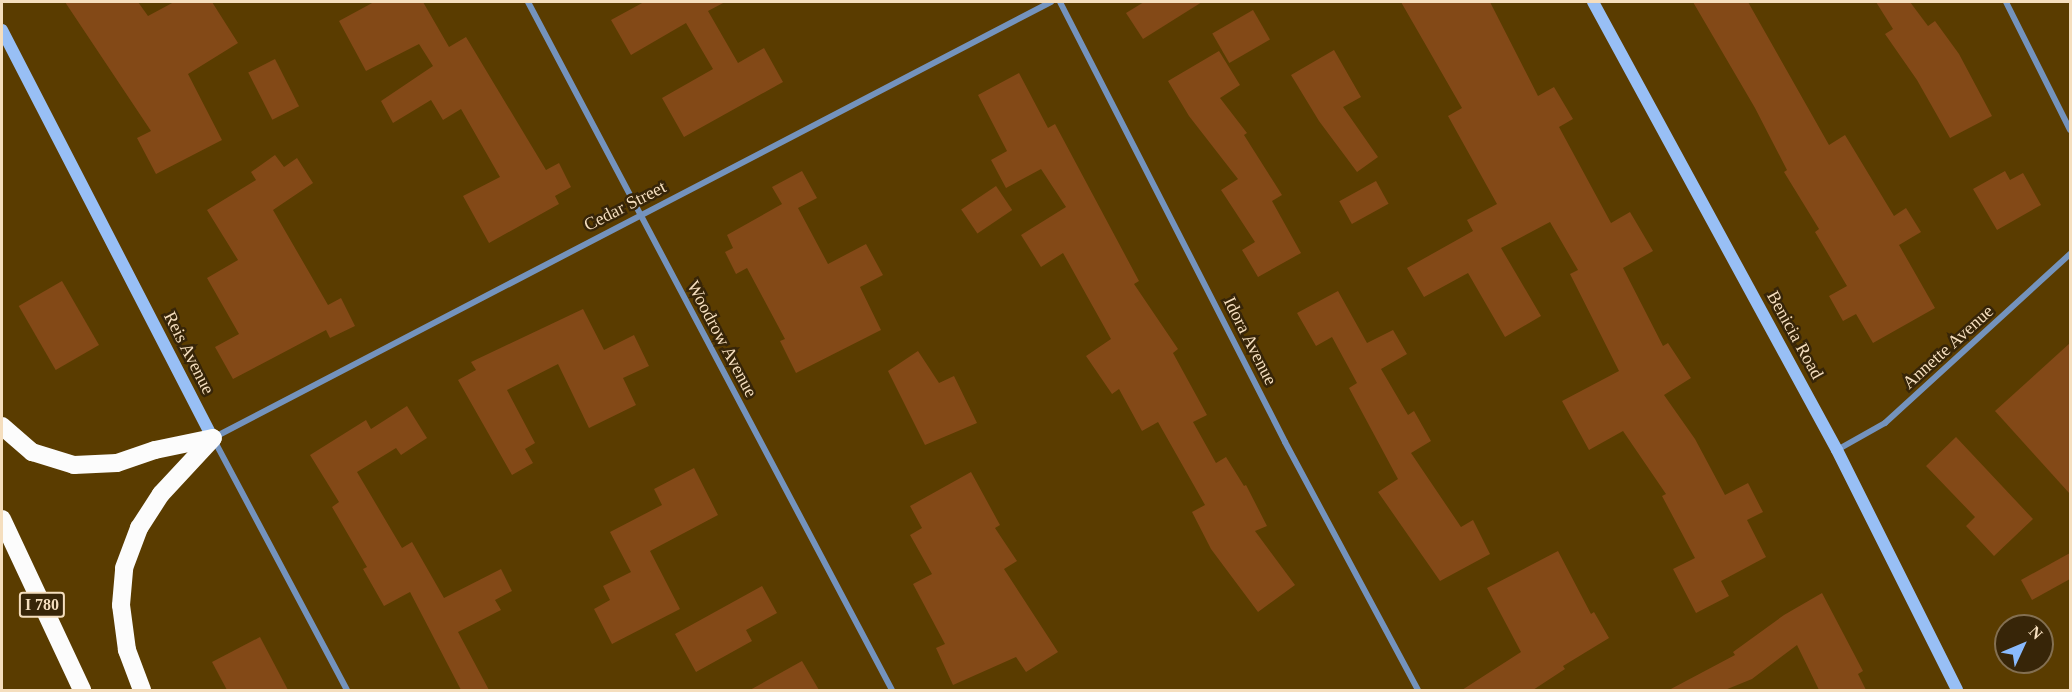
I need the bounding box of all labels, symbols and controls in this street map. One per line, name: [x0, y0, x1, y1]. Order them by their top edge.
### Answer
street label: Cedar Street: [580, 176, 670, 236]
street label: Woodrow Avenue: [682, 277, 762, 401]
street label: Benicia Road: [1762, 287, 1828, 383]
street label: Idora Avenue: [1218, 293, 1282, 389]
street label: Annette Avenue: [1898, 300, 1998, 394]
street label: Reis Avenue: [159, 307, 219, 399]
road number: I 780: [18, 592, 66, 618]
north arrow: [1994, 614, 2054, 674]
text: N: [2026, 622, 2046, 643]

